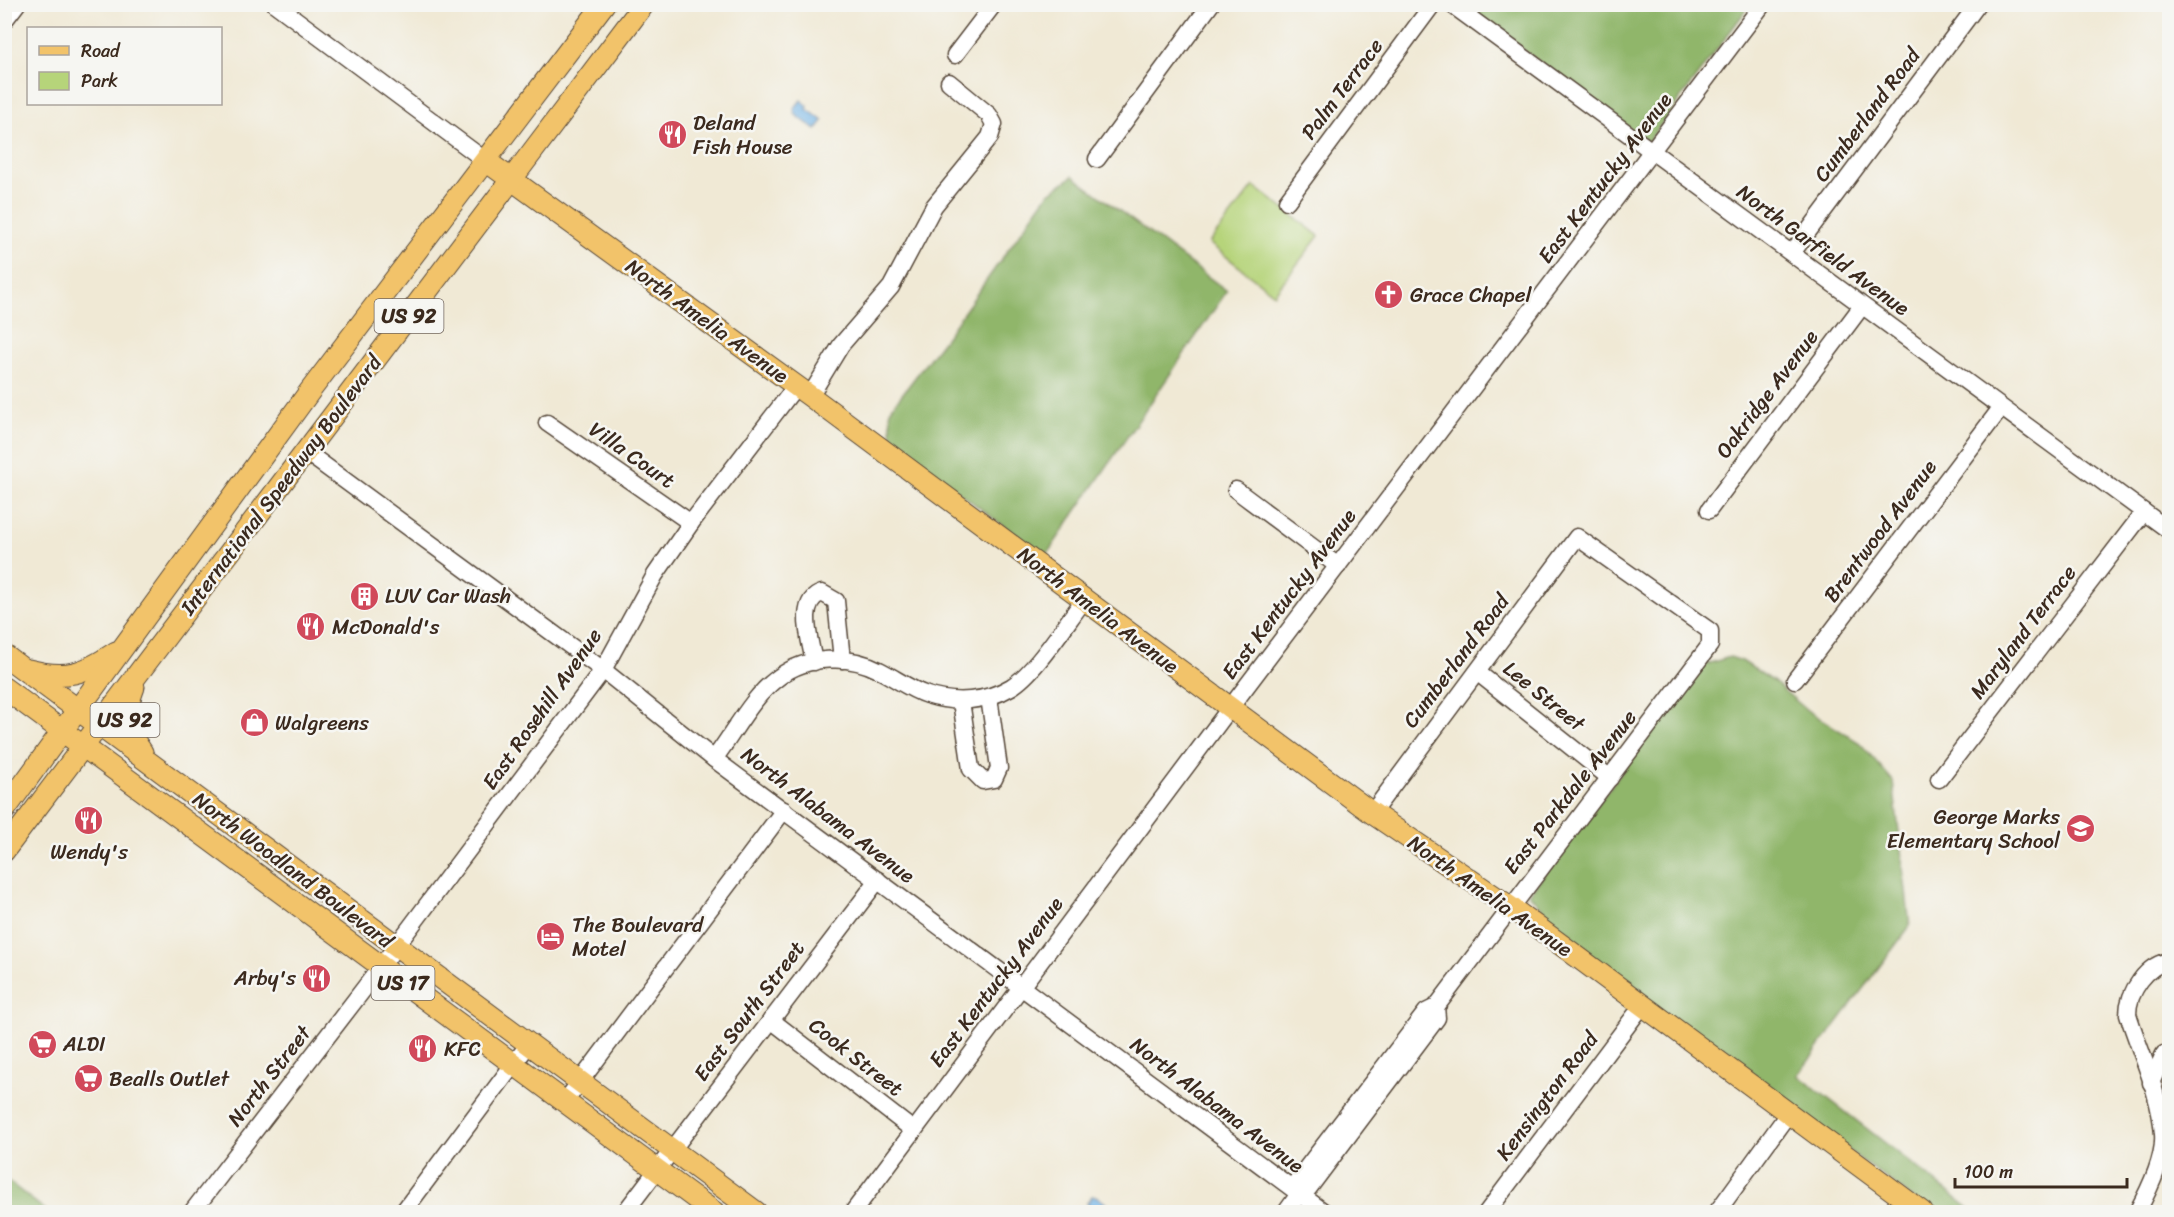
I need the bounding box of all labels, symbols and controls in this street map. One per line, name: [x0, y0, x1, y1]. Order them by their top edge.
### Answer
legend: [27, 27, 222, 105]
street label: Palm Terrace: [1291, 30, 1393, 148]
text: Road: [81, 35, 121, 67]
street label: Cumberland Road: [1804, 38, 1932, 191]
text: Park: [81, 65, 118, 97]
street label: East Kentucky Avenue: [1528, 84, 1682, 272]
place label: Deland Fish House: [693, 104, 793, 166]
restaurant icon: Deland Fish House: [656, 119, 688, 151]
street label: North Garfield Avenue: [1728, 174, 1918, 326]
street label: North Amelia Avenue: [617, 248, 797, 394]
place label: Grace Chapel: [1410, 276, 1532, 314]
church icon: Grace Chapel: [1373, 279, 1405, 311]
road number: US 92: [374, 299, 444, 333]
street label: Oakridge Avenue: [1705, 321, 1829, 467]
street label: International Speedway Boulevard: [169, 345, 393, 624]
street label: Villa Court: [581, 411, 683, 499]
street label: Brentwood Avenue: [1813, 451, 1947, 611]
street label: East Kentucky Avenue: [1212, 500, 1366, 688]
street label: North Amelia Avenue: [1009, 536, 1187, 684]
street label: Maryland Terrace: [1960, 556, 2087, 708]
place label: LUV Car Wash: [385, 577, 511, 615]
building icon: LUV Car Wash: [348, 580, 380, 612]
street label: Cumberland Road: [1393, 584, 1521, 737]
place label: McDonald's: [332, 608, 440, 646]
restaurant icon: McDonald's: [295, 611, 327, 643]
street label: East Rosehill Avenue: [472, 620, 612, 798]
street label: Lee Street: [1494, 651, 1595, 742]
street label: East Parkdale Avenue: [1493, 701, 1647, 883]
road number: US 92: [90, 703, 160, 737]
place label: Walgreens: [275, 704, 369, 742]
shop icon: Walgreens: [238, 707, 270, 739]
street label: North Alabama Avenue: [732, 736, 924, 894]
street label: North Woodland Boulevard: [184, 781, 404, 960]
place label: George Marks Elementary School: [1887, 798, 2061, 860]
restaurant icon: Wendy's: [73, 805, 105, 837]
school or university icon: George Marks Elementary School: [2065, 813, 2097, 845]
street label: North Amelia Avenue: [1399, 825, 1581, 967]
place label: Wendy's: [50, 833, 128, 871]
street label: East Kentucky Avenue: [919, 888, 1073, 1076]
place label: The Boulevard Motel: [572, 906, 705, 968]
hotel icon: The Boulevard Motel: [535, 921, 567, 953]
street label: East South Street: [683, 932, 815, 1090]
place label: Arby's: [233, 959, 296, 997]
restaurant icon: Arby's: [301, 962, 333, 994]
road number: US 17: [372, 966, 434, 1000]
street label: Cook Street: [800, 1008, 912, 1106]
street label: North Street: [217, 1016, 322, 1135]
street label: Kensington Road: [1486, 1022, 1610, 1169]
place label: ALDI: [62, 1025, 106, 1063]
street label: North Alabama Avenue: [1121, 1026, 1313, 1184]
supermarket icon: ALDI: [26, 1028, 58, 1060]
place label: KFC: [444, 1030, 481, 1068]
restaurant icon: KFC: [407, 1033, 439, 1065]
place label: Bealls Outlet: [109, 1060, 230, 1098]
supermarket icon: Bealls Outlet: [72, 1063, 104, 1095]
scale bar: [1955, 1151, 2128, 1189]
text: 100 m: [1964, 1156, 2013, 1188]

